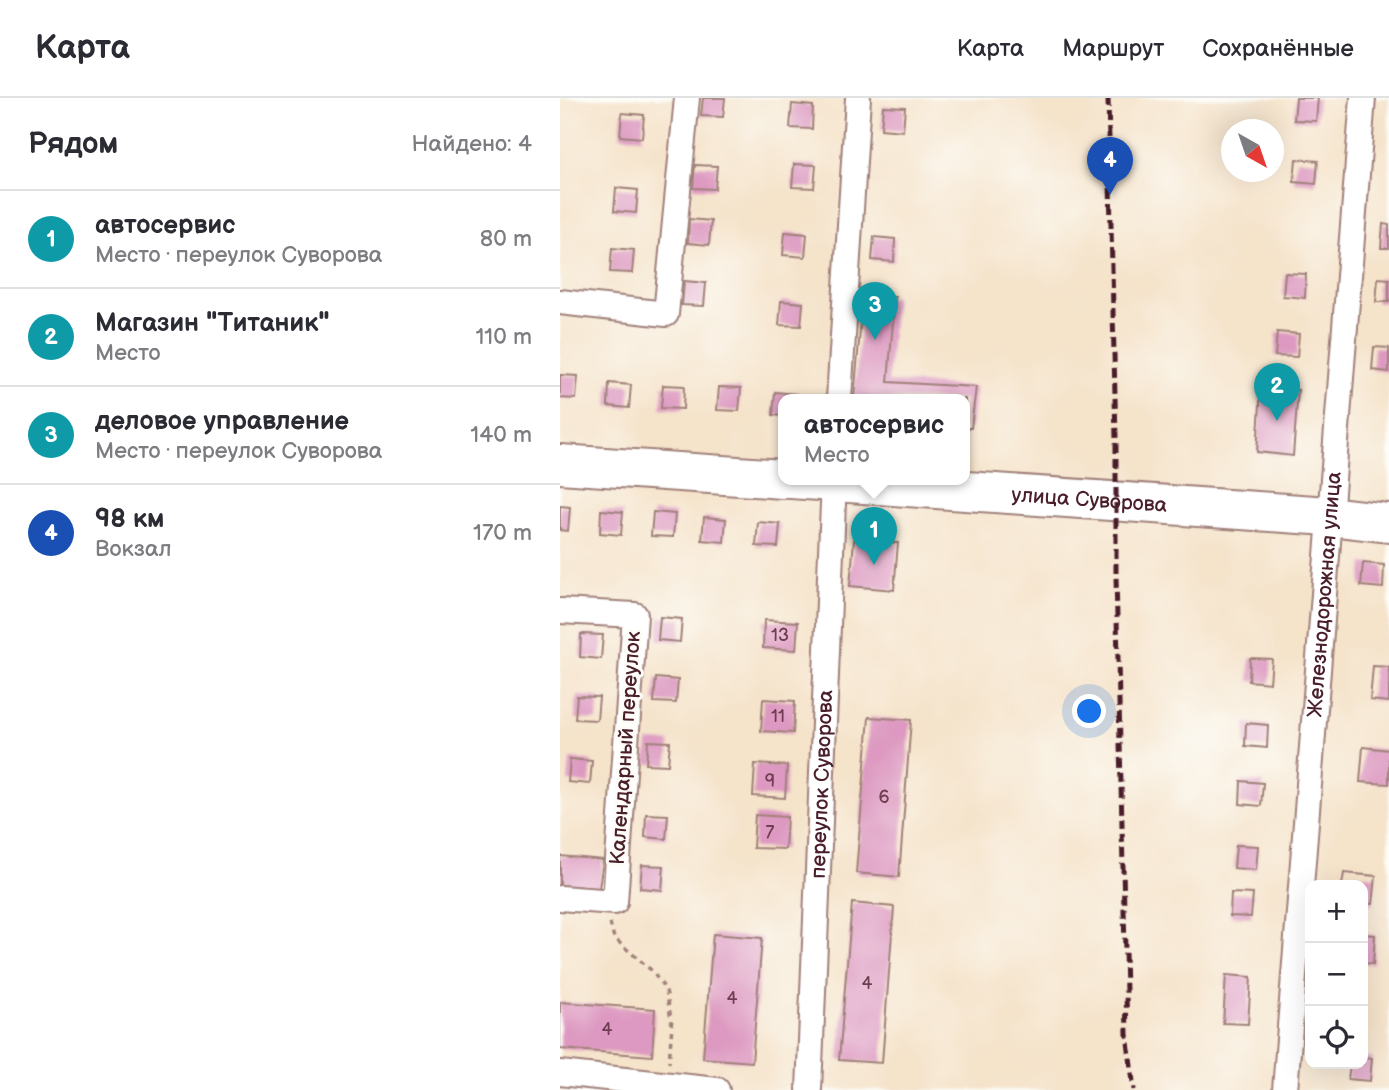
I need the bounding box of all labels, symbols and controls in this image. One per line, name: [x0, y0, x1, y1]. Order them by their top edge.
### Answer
text: Карта: [35, 28, 130, 68]
text: Карта: [957, 34, 1024, 63]
text: Маршрут: [1062, 34, 1164, 63]
text: Сохранённые: [1202, 34, 1354, 63]
north arrow: [1221, 119, 1284, 182]
text: Рядом: [28, 126, 118, 162]
text: Найдено: 4: [412, 130, 532, 158]
pin: 4: [1087, 137, 1133, 195]
text: автосервис: [95, 210, 235, 241]
text: 1: [46, 225, 56, 253]
text: 80 m: [480, 225, 532, 253]
text: Место · переулок Суворова: [95, 241, 382, 269]
pin: 3: [852, 282, 898, 340]
text: Магазин "Титаник": [95, 308, 330, 339]
text: 2: [44, 323, 58, 351]
text: 110 m: [475, 323, 532, 351]
text: Место: [95, 339, 161, 367]
pin: 2: [1254, 363, 1300, 421]
popup: [778, 394, 970, 485]
text: деловое управление: [95, 406, 349, 437]
text: автосервис: [804, 410, 944, 441]
text: 3: [44, 421, 58, 449]
text: 140 m: [470, 421, 532, 449]
text: Место · переулок Суворова: [95, 437, 382, 465]
text: Место: [804, 441, 869, 469]
street label: Железнодорожная улица: [1302, 470, 1347, 719]
street label: улица Суворова: [1011, 482, 1168, 518]
text: 98 км: [95, 504, 164, 535]
pin: 1: [851, 507, 897, 565]
text: 4: [44, 519, 58, 547]
text: 170 m: [473, 519, 532, 547]
text: Вокзал: [95, 535, 172, 563]
house number: 13: [771, 625, 789, 646]
street label: Календарный переулок: [605, 630, 646, 866]
street label: переулок Суворова: [806, 689, 838, 879]
your location: [1072, 694, 1106, 728]
house number: 11: [771, 706, 785, 727]
house number: 9: [765, 771, 775, 792]
house number: 6: [879, 787, 890, 808]
house number: 7: [766, 822, 775, 843]
map controls: [1305, 880, 1368, 1069]
button: +: [1305, 880, 1368, 943]
button: −: [1305, 943, 1368, 1006]
house number: 4: [862, 973, 873, 994]
house number: 4: [727, 988, 738, 1009]
button: locate: [1305, 1006, 1368, 1069]
house number: 4: [602, 1019, 613, 1040]

